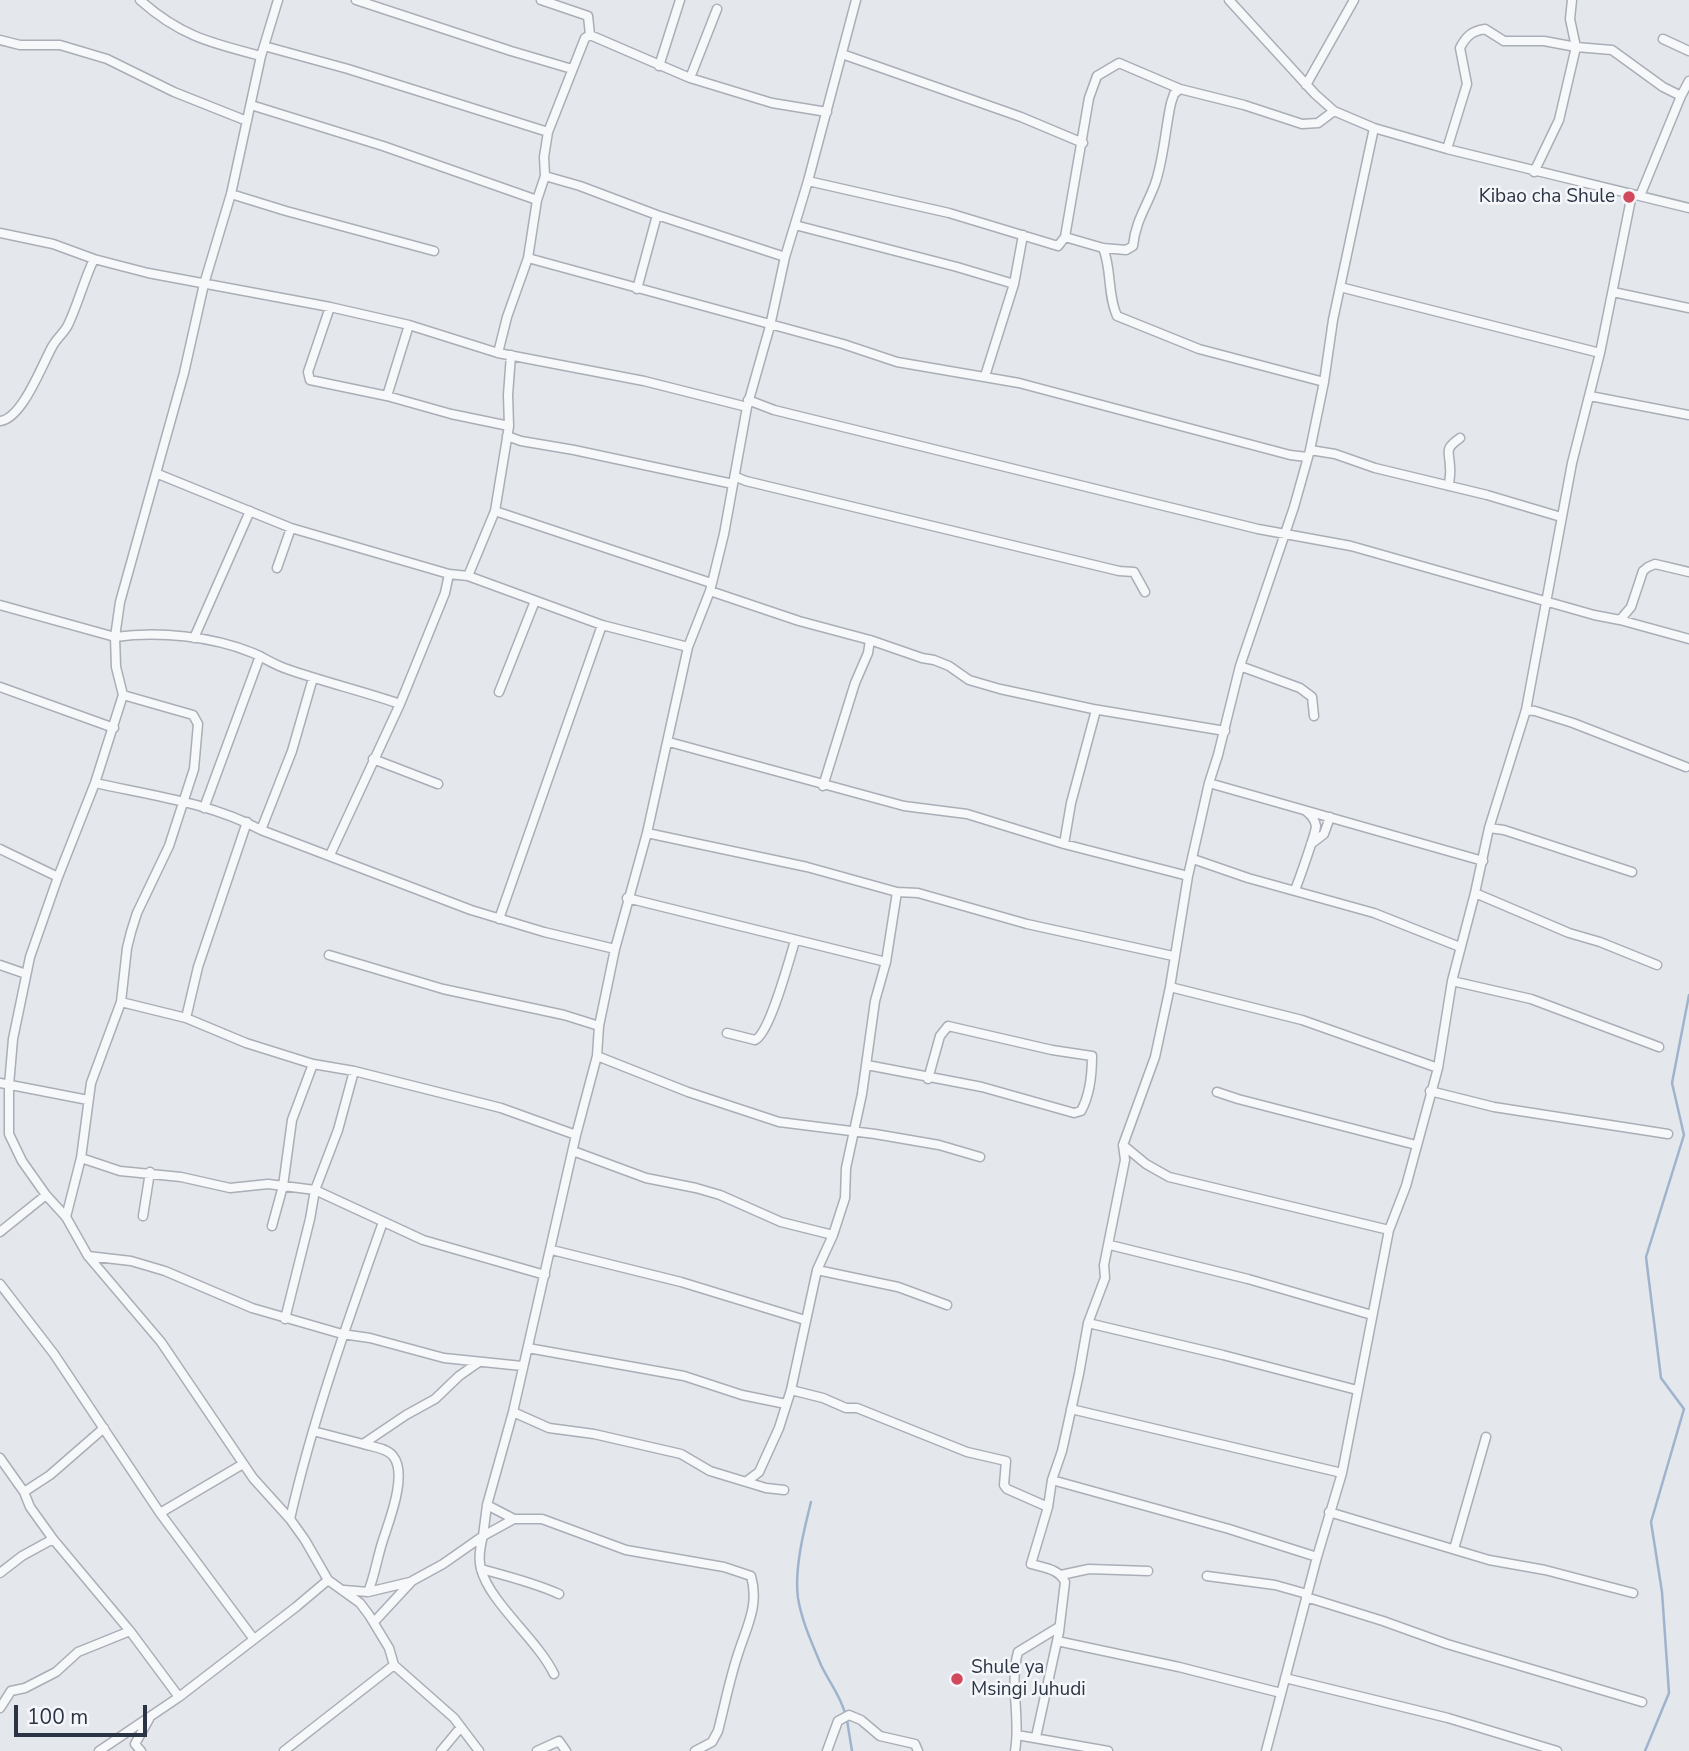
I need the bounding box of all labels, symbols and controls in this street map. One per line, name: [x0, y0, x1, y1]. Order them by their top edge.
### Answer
place label: Kibao cha Shule: [1479, 186, 1615, 208]
marker: Kibao cha Shule: [1621, 189, 1637, 205]
place label: Shule ya Msingi Juhudi: [971, 1657, 1086, 1701]
marker: Shule ya Msingi Juhudi: [949, 1671, 965, 1687]
scale bar: [18, 1692, 150, 1736]
text: 100 m: [27, 1703, 88, 1731]

